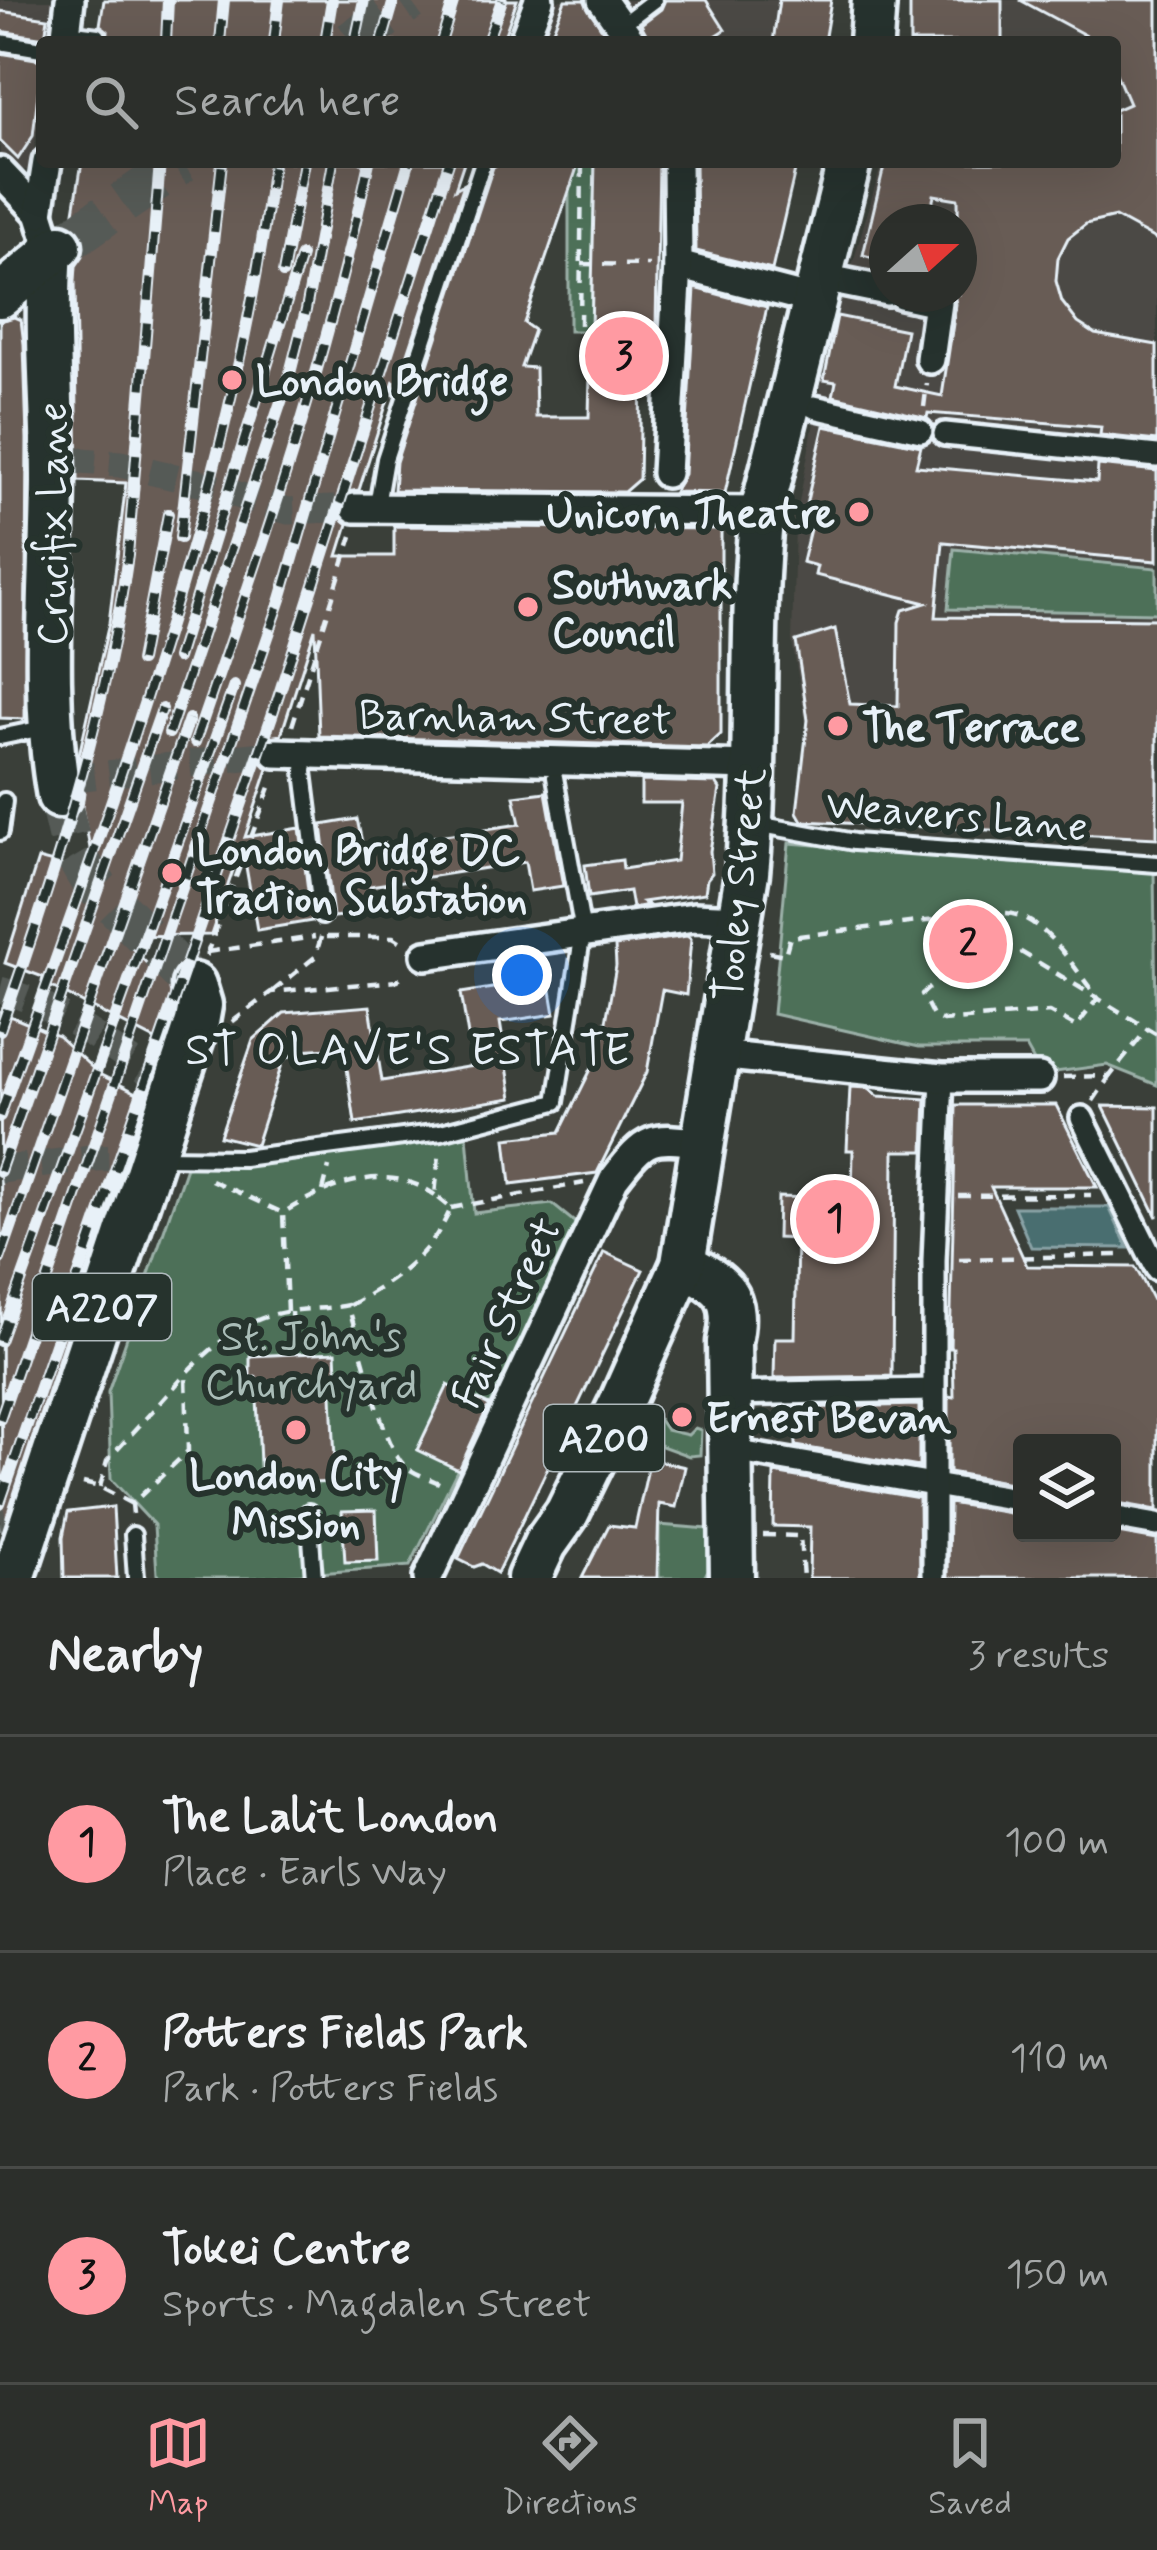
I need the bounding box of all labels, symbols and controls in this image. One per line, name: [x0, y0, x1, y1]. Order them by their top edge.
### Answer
search box: [36, 36, 1121, 168]
icon: search: [78, 69, 144, 135]
text: Search here: [174, 73, 401, 132]
north arrow: [869, 204, 977, 312]
pin: 3: [585, 311, 663, 401]
place label: London Bridge: [256, 356, 508, 416]
marker: London Bridge: [219, 367, 245, 393]
street label: Crucifix Lane: [27, 402, 82, 646]
place label: Unicorn Theatre: [546, 488, 835, 543]
marker: Unicorn Theatre: [846, 499, 872, 525]
place label: Southwark Council: [552, 559, 732, 662]
marker: Southwark Council: [515, 594, 541, 620]
street label: Barnham Street: [358, 689, 672, 750]
place label: The Terrace: [862, 702, 1080, 757]
marker: The Terrace: [825, 713, 851, 739]
street label: Tooley Street: [702, 764, 781, 1004]
street label: Weavers Lane: [824, 779, 1090, 856]
place label: London Bridge DC Traction Substation: [196, 825, 527, 928]
marker: London Bridge DC Traction Substation: [159, 860, 185, 886]
pin: 2: [929, 899, 1007, 989]
your location: [492, 945, 552, 1005]
district label: ST OLAVE'S ESTATE: [185, 1022, 633, 1081]
pin: 1: [796, 1174, 874, 1264]
street label: Fair Street: [440, 1209, 576, 1418]
road number: A2207: [33, 1274, 171, 1340]
park label: St. John's Churchyard: [205, 1311, 417, 1414]
place label: Ernest Bevan: [706, 1393, 951, 1448]
marker: Ernest Bevan: [669, 1404, 695, 1430]
road number: A200: [544, 1405, 664, 1471]
marker: London City Mission: [283, 1417, 309, 1443]
map controls: [1013, 1434, 1121, 1542]
button: layers: [1013, 1434, 1121, 1542]
place label: London City Mission: [189, 1450, 403, 1553]
text: Nearby: [48, 1623, 203, 1689]
text: 3 results: [968, 1631, 1109, 1682]
text: The Lalit London: [162, 1789, 498, 1848]
text: 1: [78, 1818, 96, 1869]
text: 100 m: [1004, 1818, 1109, 1869]
text: Place · Earls Way: [162, 1848, 447, 1899]
text: Potters Fields Park: [162, 2005, 528, 2064]
text: 2: [77, 2034, 97, 2085]
text: 110 m: [1010, 2034, 1109, 2085]
text: Park · Potters Fields: [162, 2064, 498, 2115]
text: Tokei Centre: [162, 2221, 411, 2280]
text: 3: [78, 2250, 96, 2301]
text: 150 m: [1006, 2250, 1109, 2301]
text: Sports · Magdalen Street: [162, 2280, 591, 2331]
tab: Map: [145, 2410, 211, 2526]
tab: Directions: [502, 2410, 638, 2526]
tab: Saved: [928, 2410, 1012, 2526]

